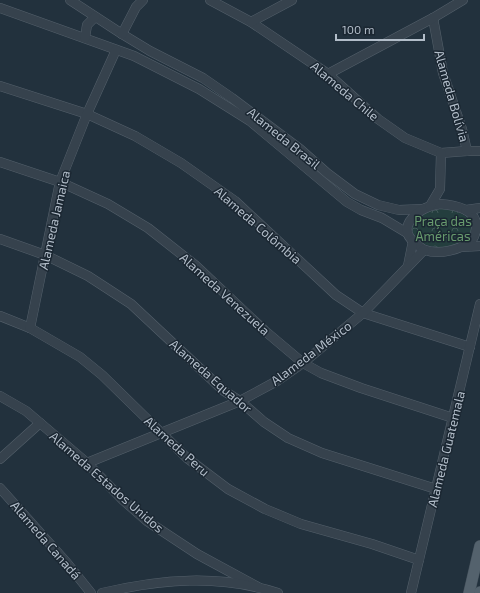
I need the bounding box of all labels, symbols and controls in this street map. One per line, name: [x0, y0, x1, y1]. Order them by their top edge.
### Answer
scale bar: [336, 16, 424, 42]
text: 100 m: [342, 22, 374, 36]
street label: Alameda Bolívia: [431, 48, 473, 144]
street label: Alameda Chile: [308, 58, 382, 124]
street label: Alameda Brasil: [244, 104, 324, 172]
street label: Alameda Jamaica: [35, 169, 73, 271]
street label: Alameda Colômbia: [211, 183, 305, 267]
park label: Praça das Américas: [414, 213, 472, 244]
street label: Alameda Venezuela: [177, 249, 273, 339]
street label: Alameda México: [267, 317, 355, 389]
street label: Alameda Equador: [166, 336, 256, 416]
street label: Alameda Guatemala: [424, 389, 468, 509]
street label: Alameda Peru: [141, 413, 213, 479]
street label: Alameda Estados Unidos: [47, 428, 167, 536]
street label: Alameda Canadá: [8, 497, 84, 583]

